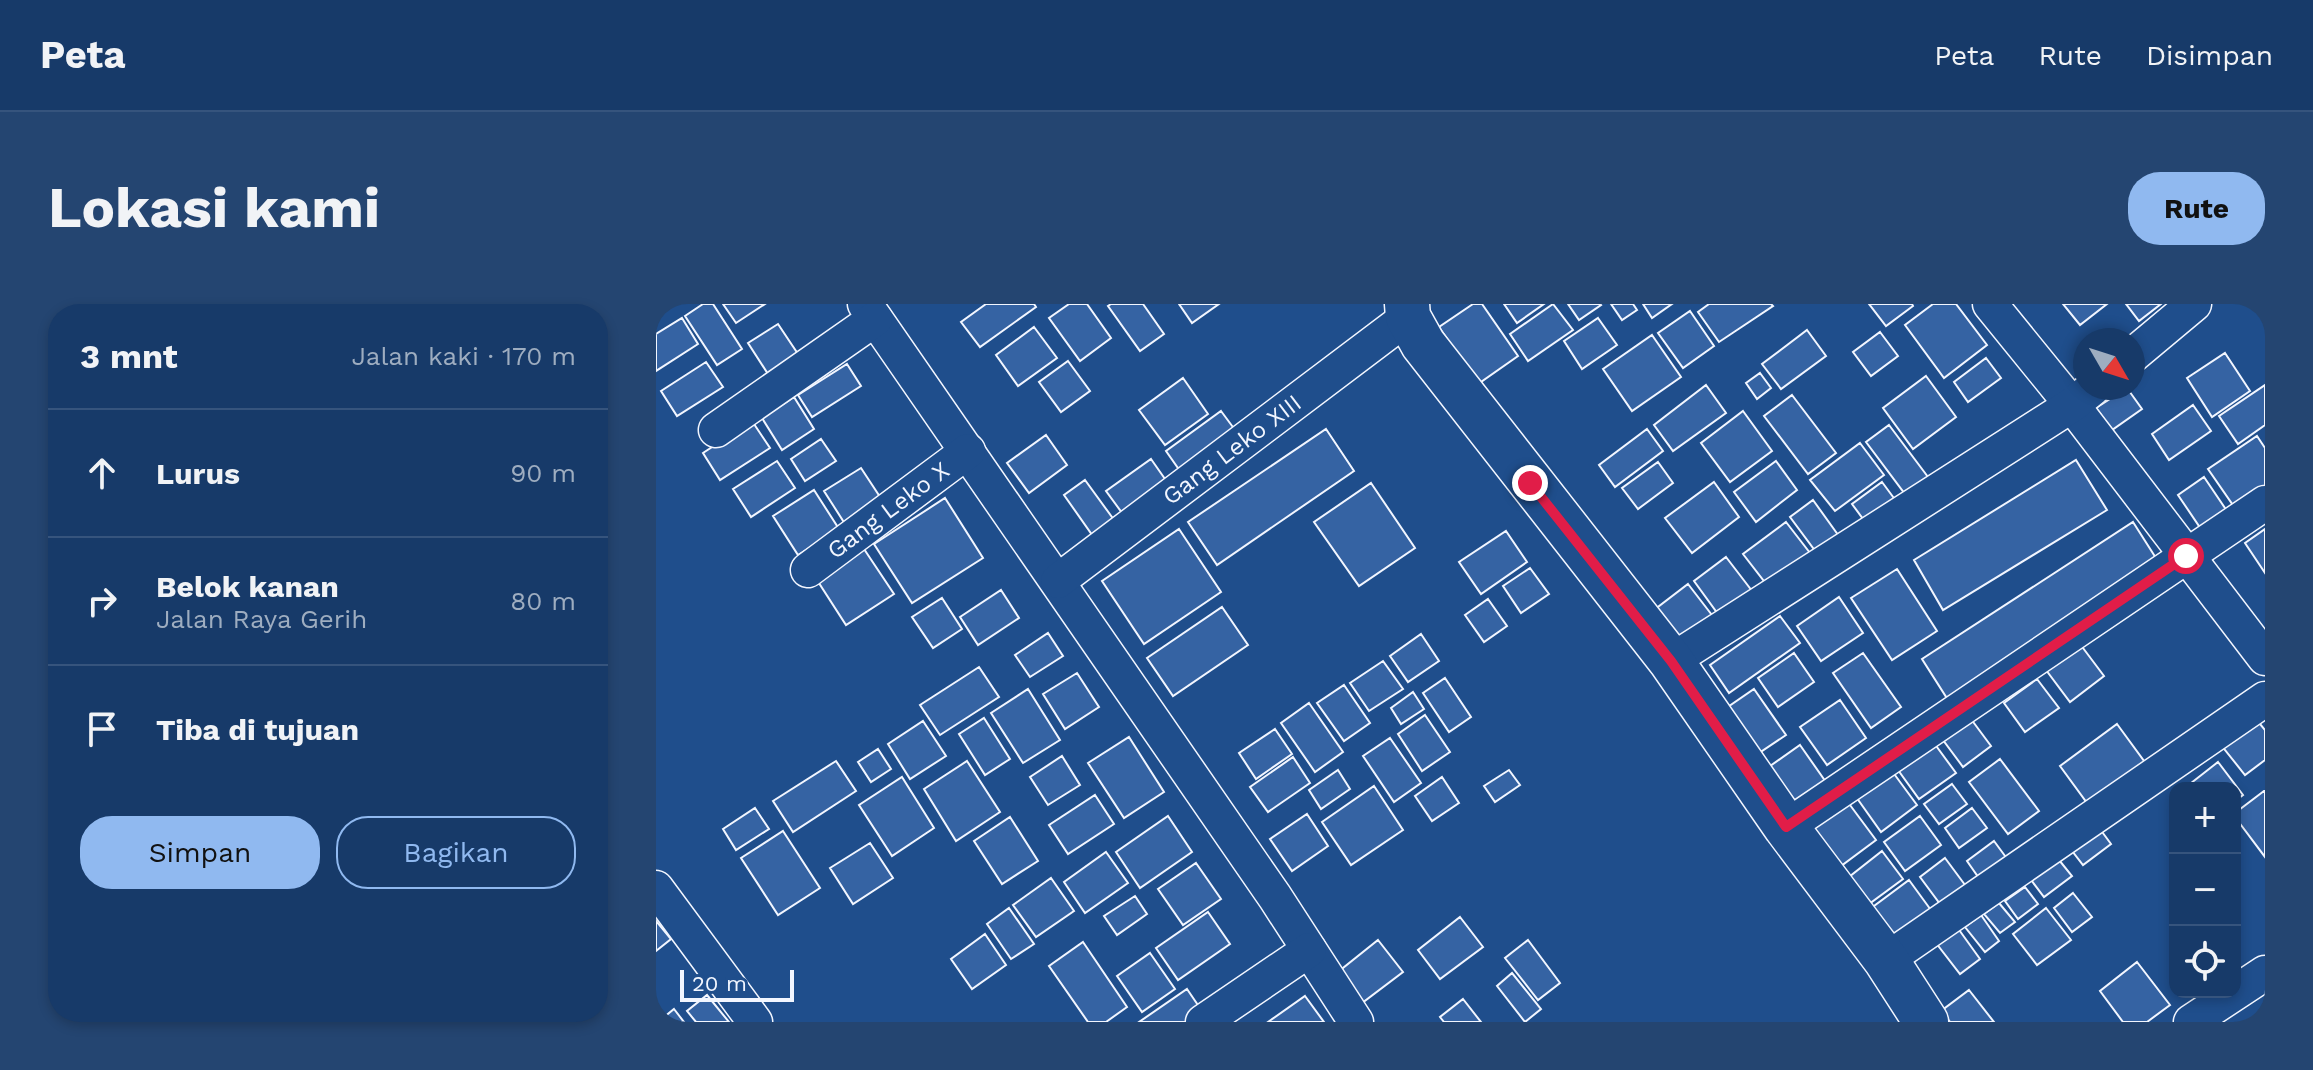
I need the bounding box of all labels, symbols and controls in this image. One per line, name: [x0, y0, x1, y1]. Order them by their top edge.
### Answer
text: Peta: [40, 33, 126, 77]
text: Peta: [1934, 39, 1994, 72]
text: Rute: [2038, 39, 2102, 72]
text: Disimpan: [2146, 39, 2273, 72]
button: Rute: [2128, 172, 2265, 245]
text: Lokasi kami: [48, 175, 380, 241]
north arrow: [2073, 328, 2145, 400]
text: 3 mnt: [80, 336, 178, 376]
text: Jalan kaki · 170 m: [351, 341, 576, 371]
street label: Gang Leko XIII: [1157, 389, 1307, 511]
icon: ahead: [80, 451, 124, 495]
text: Lurus: [156, 456, 240, 491]
street label: Gang Leko X: [822, 456, 955, 565]
text: 90 m: [510, 458, 576, 488]
route end: [1512, 465, 1548, 501]
route start: [2168, 538, 2204, 574]
text: Belok kanan: [156, 569, 339, 604]
icon: right: [80, 579, 124, 623]
text: 80 m: [510, 586, 576, 616]
text: Jalan Raya Gerih: [156, 604, 367, 634]
icon: arrive: [80, 707, 124, 751]
text: Tiba di tujuan: [156, 712, 359, 747]
map controls: [2169, 782, 2241, 998]
button: +: [2169, 782, 2241, 854]
button: Simpan: [80, 816, 320, 889]
button: Bagikan: [336, 816, 576, 889]
button: −: [2169, 854, 2241, 926]
button: locate: [2169, 926, 2241, 998]
scale bar: [680, 966, 794, 1002]
text: 20 m: [692, 971, 747, 996]

